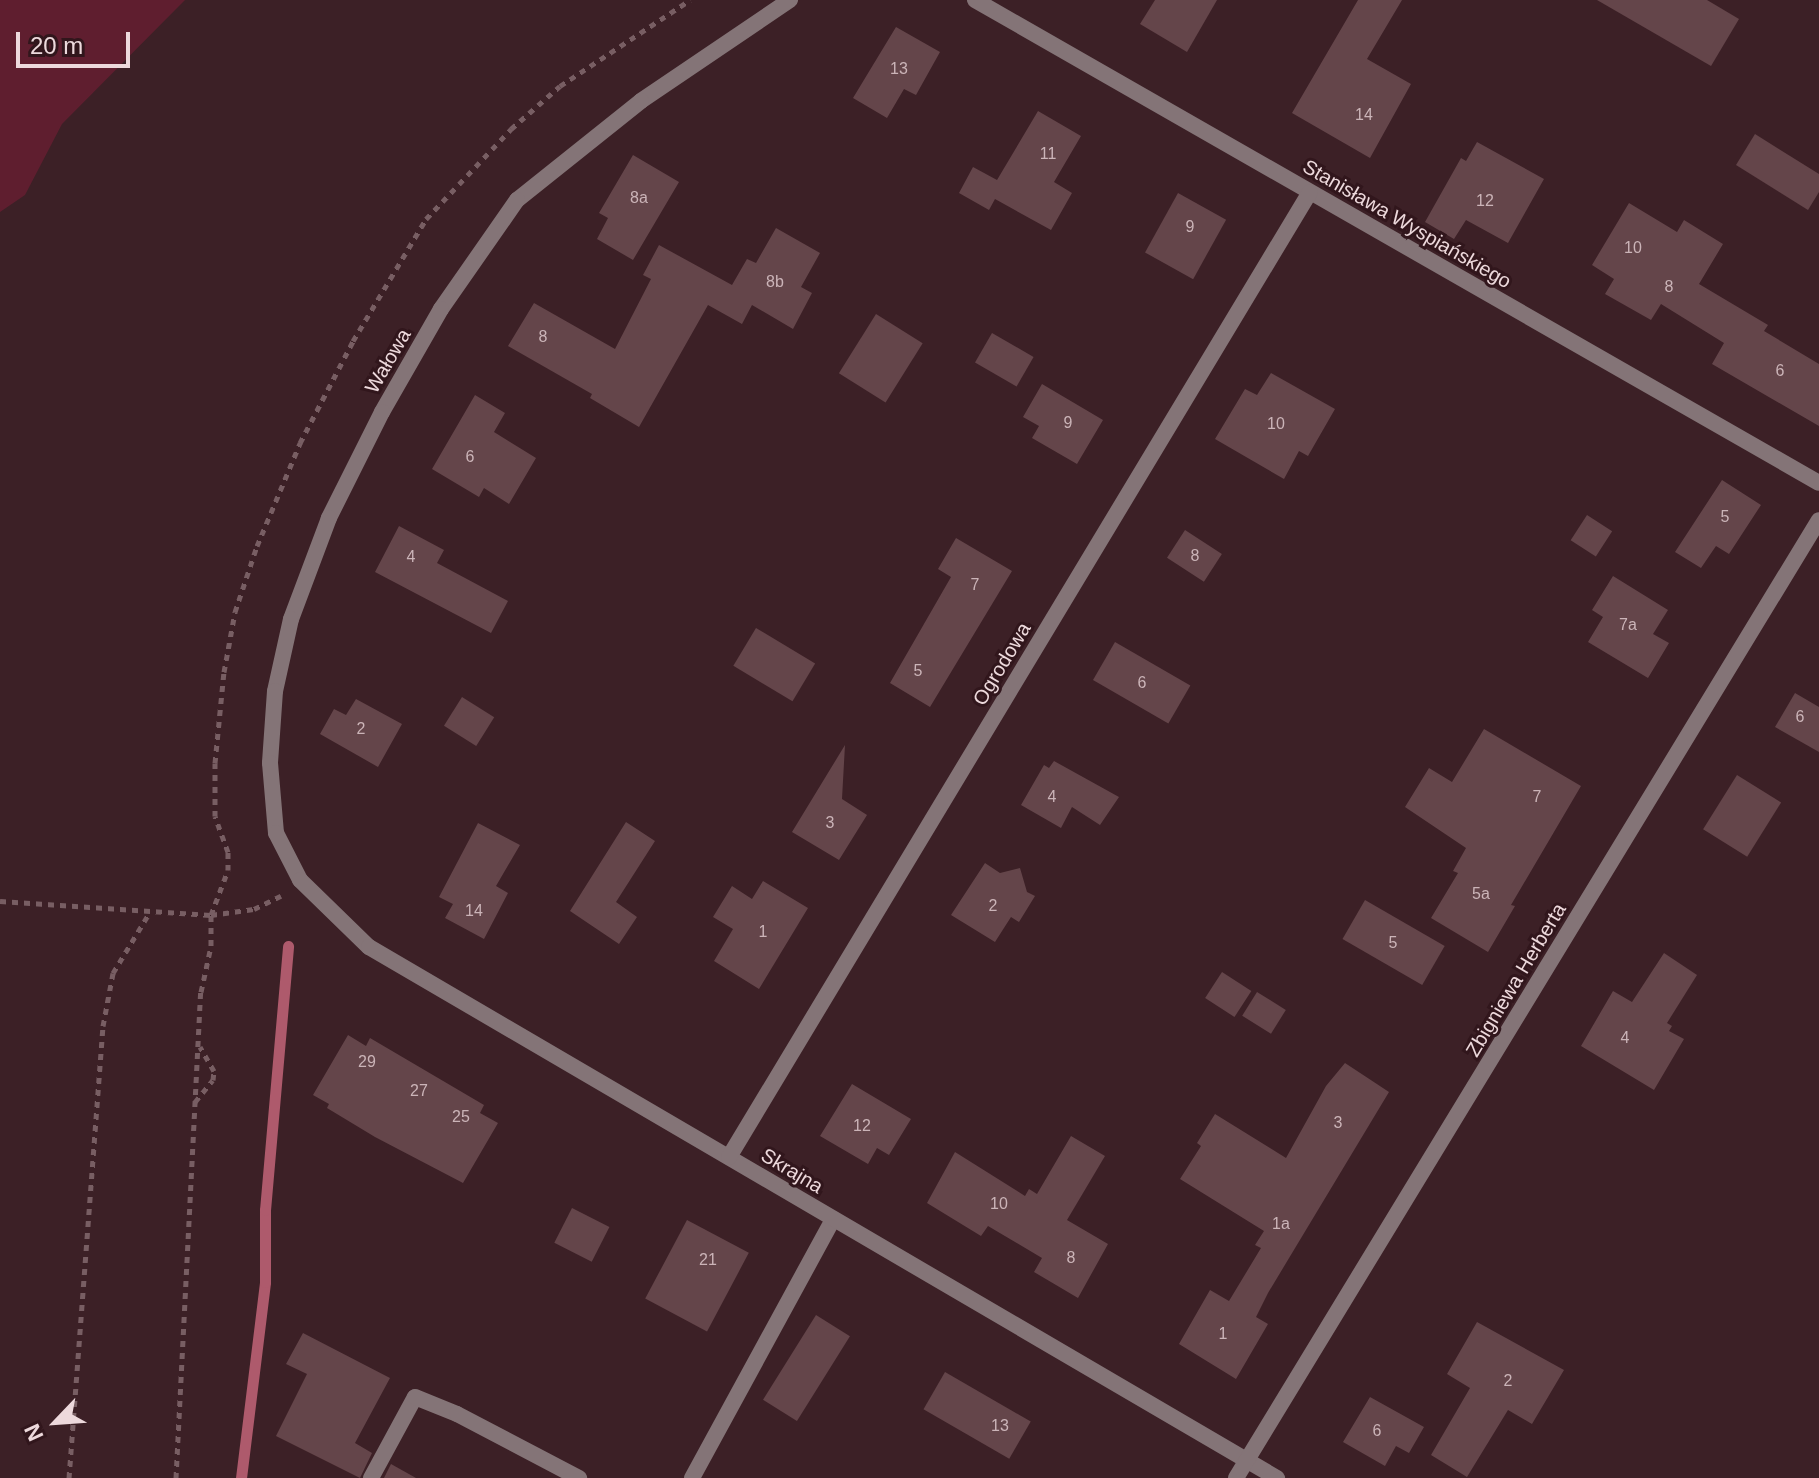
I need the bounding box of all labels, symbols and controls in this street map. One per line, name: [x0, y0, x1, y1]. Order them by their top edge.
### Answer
scale bar: [20, 16, 134, 66]
text: 20 m: [30, 32, 83, 59]
house number: 13: [890, 59, 908, 79]
house number: 14: [1355, 105, 1373, 125]
house number: 11: [1040, 144, 1056, 164]
street label: Stanisława Wyspiańskiego: [1299, 154, 1515, 294]
house number: 8a: [630, 188, 648, 208]
house number: 12: [1476, 191, 1494, 211]
house number: 9: [1186, 217, 1194, 237]
house number: 10: [1624, 238, 1642, 258]
house number: 8b: [766, 272, 784, 292]
house number: 8: [1665, 277, 1673, 297]
street label: Wałowa: [360, 325, 416, 397]
house number: 8: [539, 327, 547, 347]
house number: 6: [1776, 361, 1784, 381]
house number: 9: [1064, 413, 1072, 433]
house number: 10: [1267, 414, 1285, 434]
house number: 6: [466, 447, 474, 467]
house number: 5: [1721, 507, 1729, 527]
house number: 8: [1191, 546, 1199, 566]
house number: 4: [407, 547, 415, 567]
house number: 7: [971, 575, 979, 595]
house number: 7a: [1619, 615, 1637, 635]
street label: Ogrodowa: [968, 618, 1036, 710]
house number: 5: [914, 661, 922, 681]
house number: 6: [1138, 673, 1146, 693]
house number: 6: [1796, 707, 1804, 727]
house number: 2: [357, 719, 365, 739]
house number: 4: [1048, 787, 1056, 807]
house number: 7: [1533, 787, 1541, 807]
house number: 3: [826, 813, 834, 833]
house number: 5a: [1472, 884, 1490, 904]
house number: 2: [989, 896, 997, 916]
street label: Zbigniewa Herberta: [1461, 899, 1571, 1061]
house number: 14: [465, 901, 483, 921]
house number: 1: [759, 922, 767, 942]
house number: 5: [1389, 933, 1397, 953]
house number: 4: [1621, 1028, 1629, 1048]
house number: 29: [358, 1052, 376, 1072]
house number: 27: [410, 1081, 428, 1101]
house number: 25: [452, 1107, 470, 1127]
house number: 3: [1334, 1113, 1342, 1133]
house number: 12: [853, 1116, 871, 1136]
street label: Skrajna: [757, 1143, 827, 1199]
house number: 10: [990, 1194, 1008, 1214]
house number: 1a: [1272, 1214, 1290, 1234]
house number: 8: [1067, 1248, 1075, 1268]
house number: 21: [699, 1250, 717, 1270]
house number: 1: [1219, 1324, 1227, 1344]
house number: 2: [1504, 1371, 1512, 1391]
north arrow: [16, 1382, 96, 1462]
house number: 13: [991, 1416, 1009, 1436]
text: N: [19, 1420, 48, 1445]
house number: 6: [1373, 1421, 1381, 1441]

